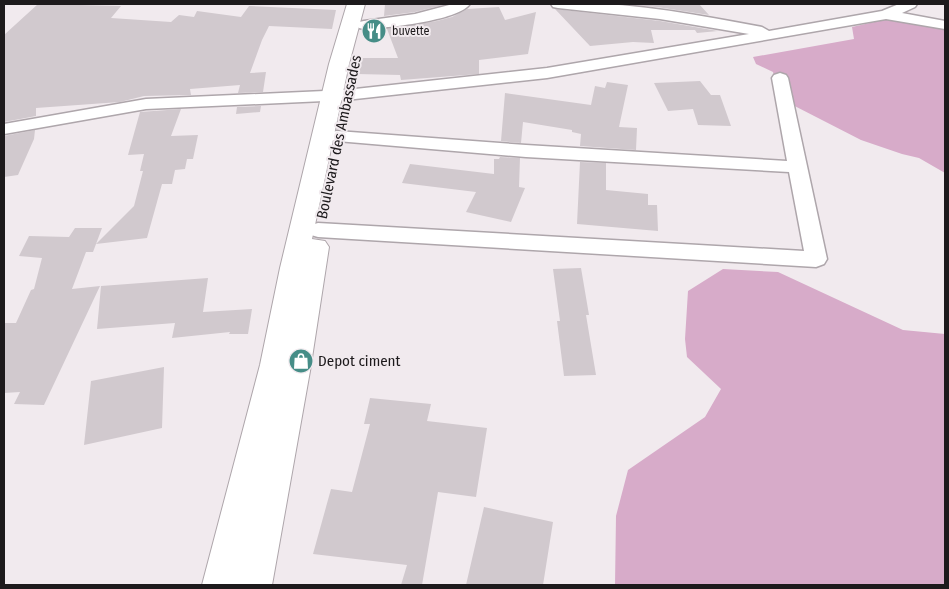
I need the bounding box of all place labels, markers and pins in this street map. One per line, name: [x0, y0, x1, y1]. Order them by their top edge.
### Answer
restaurant icon: buvette: [361, 18, 387, 44]
place label: buvette: [392, 24, 430, 38]
shop icon: Depot ciment: [288, 348, 314, 374]
place label: Depot ciment: [318, 352, 400, 370]

